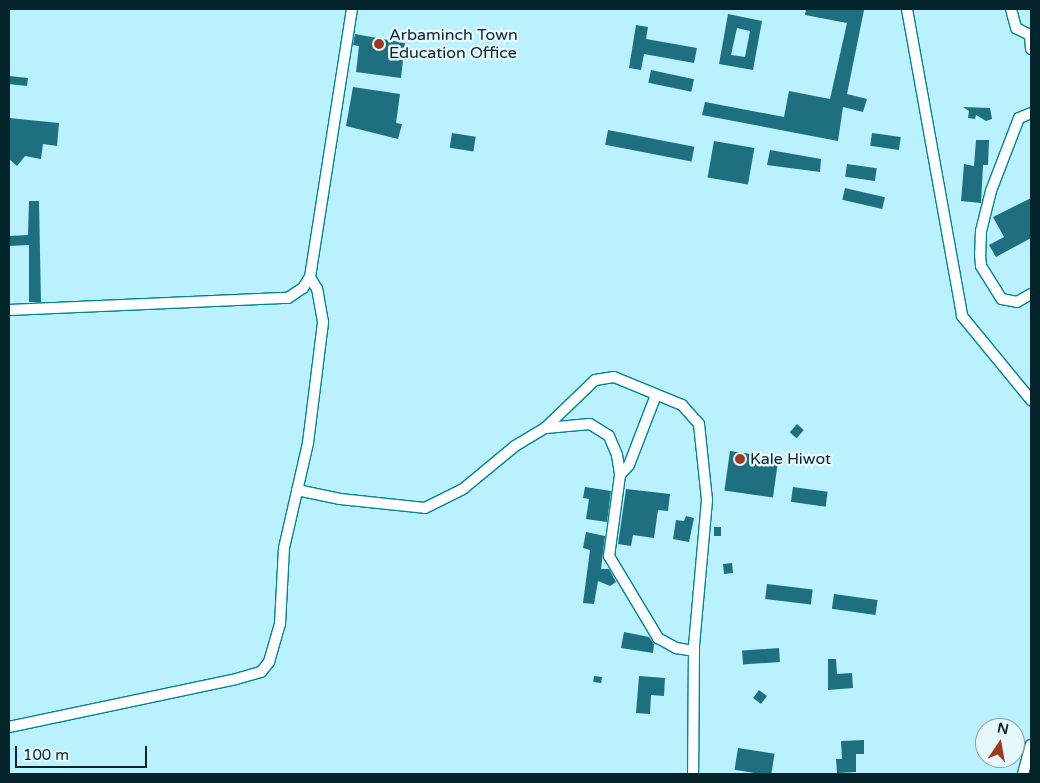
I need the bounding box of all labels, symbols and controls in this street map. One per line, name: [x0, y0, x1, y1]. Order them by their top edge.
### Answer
place label: Arbaminch Town Education Office: [389, 25, 518, 63]
marker: Arbaminch Town Education Office: [373, 38, 385, 50]
place label: Kale Hiwot: [750, 449, 831, 469]
marker: Kale Hiwot: [734, 453, 746, 465]
north arrow: [975, 718, 1025, 768]
text: N: [996, 719, 1010, 738]
scale bar: [18, 736, 150, 768]
text: 100 m: [23, 746, 69, 764]

